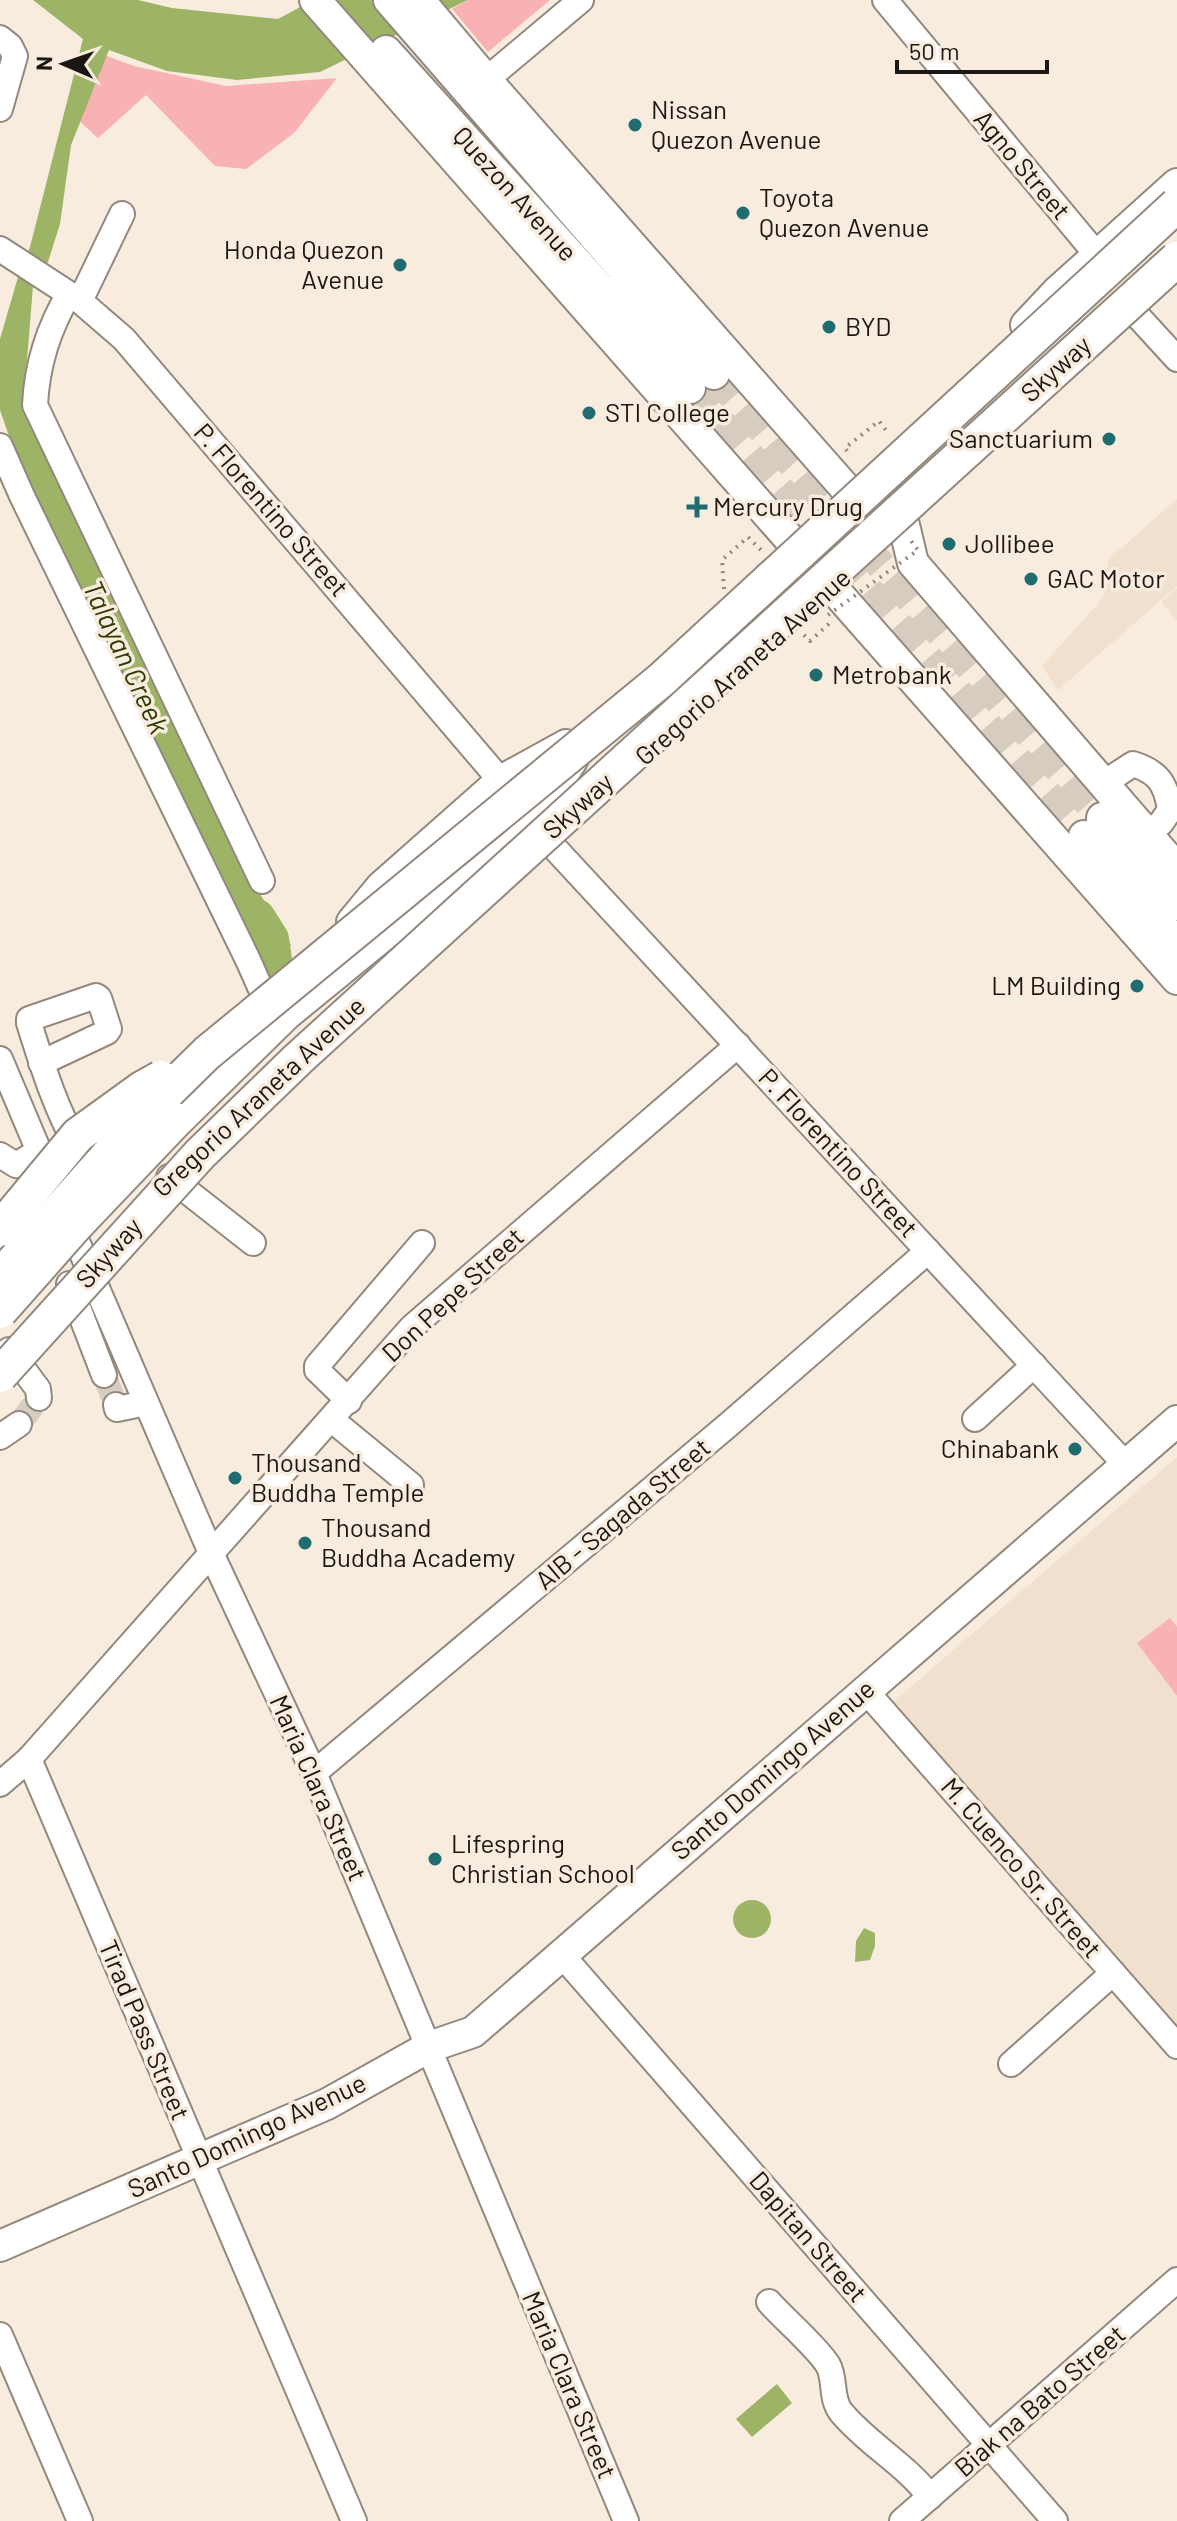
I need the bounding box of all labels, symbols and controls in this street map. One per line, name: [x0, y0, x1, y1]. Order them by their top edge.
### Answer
north arrow: [24, 24, 104, 104]
scale bar: [897, 24, 1047, 74]
text: 50 m: [909, 36, 960, 65]
text: N: [30, 55, 56, 71]
place label: Nissan Quezon Avenue: [651, 93, 821, 154]
street label: Agno Street: [968, 103, 1078, 225]
marker: Nissan Quezon Avenue: [626, 116, 644, 134]
street label: Quezon Avenue: [448, 119, 585, 267]
place label: Toyota Quezon Avenue: [759, 181, 929, 242]
marker: Toyota Quezon Avenue: [734, 204, 752, 222]
place label: Honda Quezon Avenue: [224, 233, 384, 294]
marker: Honda Quezon Avenue: [391, 256, 409, 274]
place label: BYD: [845, 310, 891, 341]
marker: BYD: [820, 318, 838, 336]
street label: Skyway: [1013, 328, 1097, 407]
place label: STI College: [605, 396, 730, 427]
marker: STI College: [580, 404, 598, 422]
street label: P. Florentino Street: [188, 416, 356, 602]
place label: Sanctuarium: [949, 422, 1093, 453]
marker: Sanctuarium: [1100, 430, 1118, 448]
place label: Mercury Drug: [713, 490, 863, 521]
marker: Mercury Drug: [688, 498, 706, 516]
place label: Jollibee: [965, 527, 1055, 558]
marker: Jollibee: [940, 535, 958, 553]
street label: Gregorio Araneta Avenue: [628, 561, 856, 771]
place label: GAC Motor: [1047, 562, 1165, 593]
marker: GAC Motor: [1022, 570, 1040, 588]
water label: Talayan Creek: [77, 574, 177, 739]
place label: Metrobank: [832, 658, 952, 689]
marker: Metrobank: [807, 666, 825, 684]
street label: Skyway: [535, 765, 619, 844]
place label: LM Building: [991, 969, 1121, 1000]
marker: LM Building: [1128, 977, 1146, 995]
street label: Gregorio Araneta Avenue: [145, 989, 371, 1202]
street label: P. Florentino Street: [753, 1061, 925, 1243]
street label: Skyway: [68, 1210, 147, 1293]
street label: Don Pepe Street: [375, 1220, 529, 1367]
street label: AIB - Sagada Street: [528, 1431, 716, 1595]
place label: Chinabank: [941, 1432, 1059, 1463]
marker: Chinabank: [1066, 1440, 1084, 1458]
place label: Thousand Buddha Temple: [251, 1446, 424, 1507]
marker: Thousand Buddha Temple: [226, 1469, 244, 1487]
place label: Thousand Buddha Academy: [321, 1511, 515, 1572]
marker: Thousand Buddha Academy: [296, 1534, 314, 1552]
street label: Santo Domingo Avenue: [664, 1672, 880, 1866]
street label: Maria Clara Street: [264, 1690, 374, 1885]
street label: M. Cuenco Sr. Street: [936, 1771, 1109, 1963]
place label: Lifespring Christian School: [451, 1827, 635, 1888]
marker: Lifespring Christian School: [426, 1850, 444, 1868]
street label: Tirad Pass Street: [93, 1935, 197, 2124]
street label: Santo Domingo Avenue: [122, 2066, 370, 2203]
street label: Dapitan Street: [744, 2164, 874, 2308]
street label: Maria Clara Street: [517, 2286, 624, 2483]
street label: Biak na Bato Street: [947, 2317, 1131, 2482]

